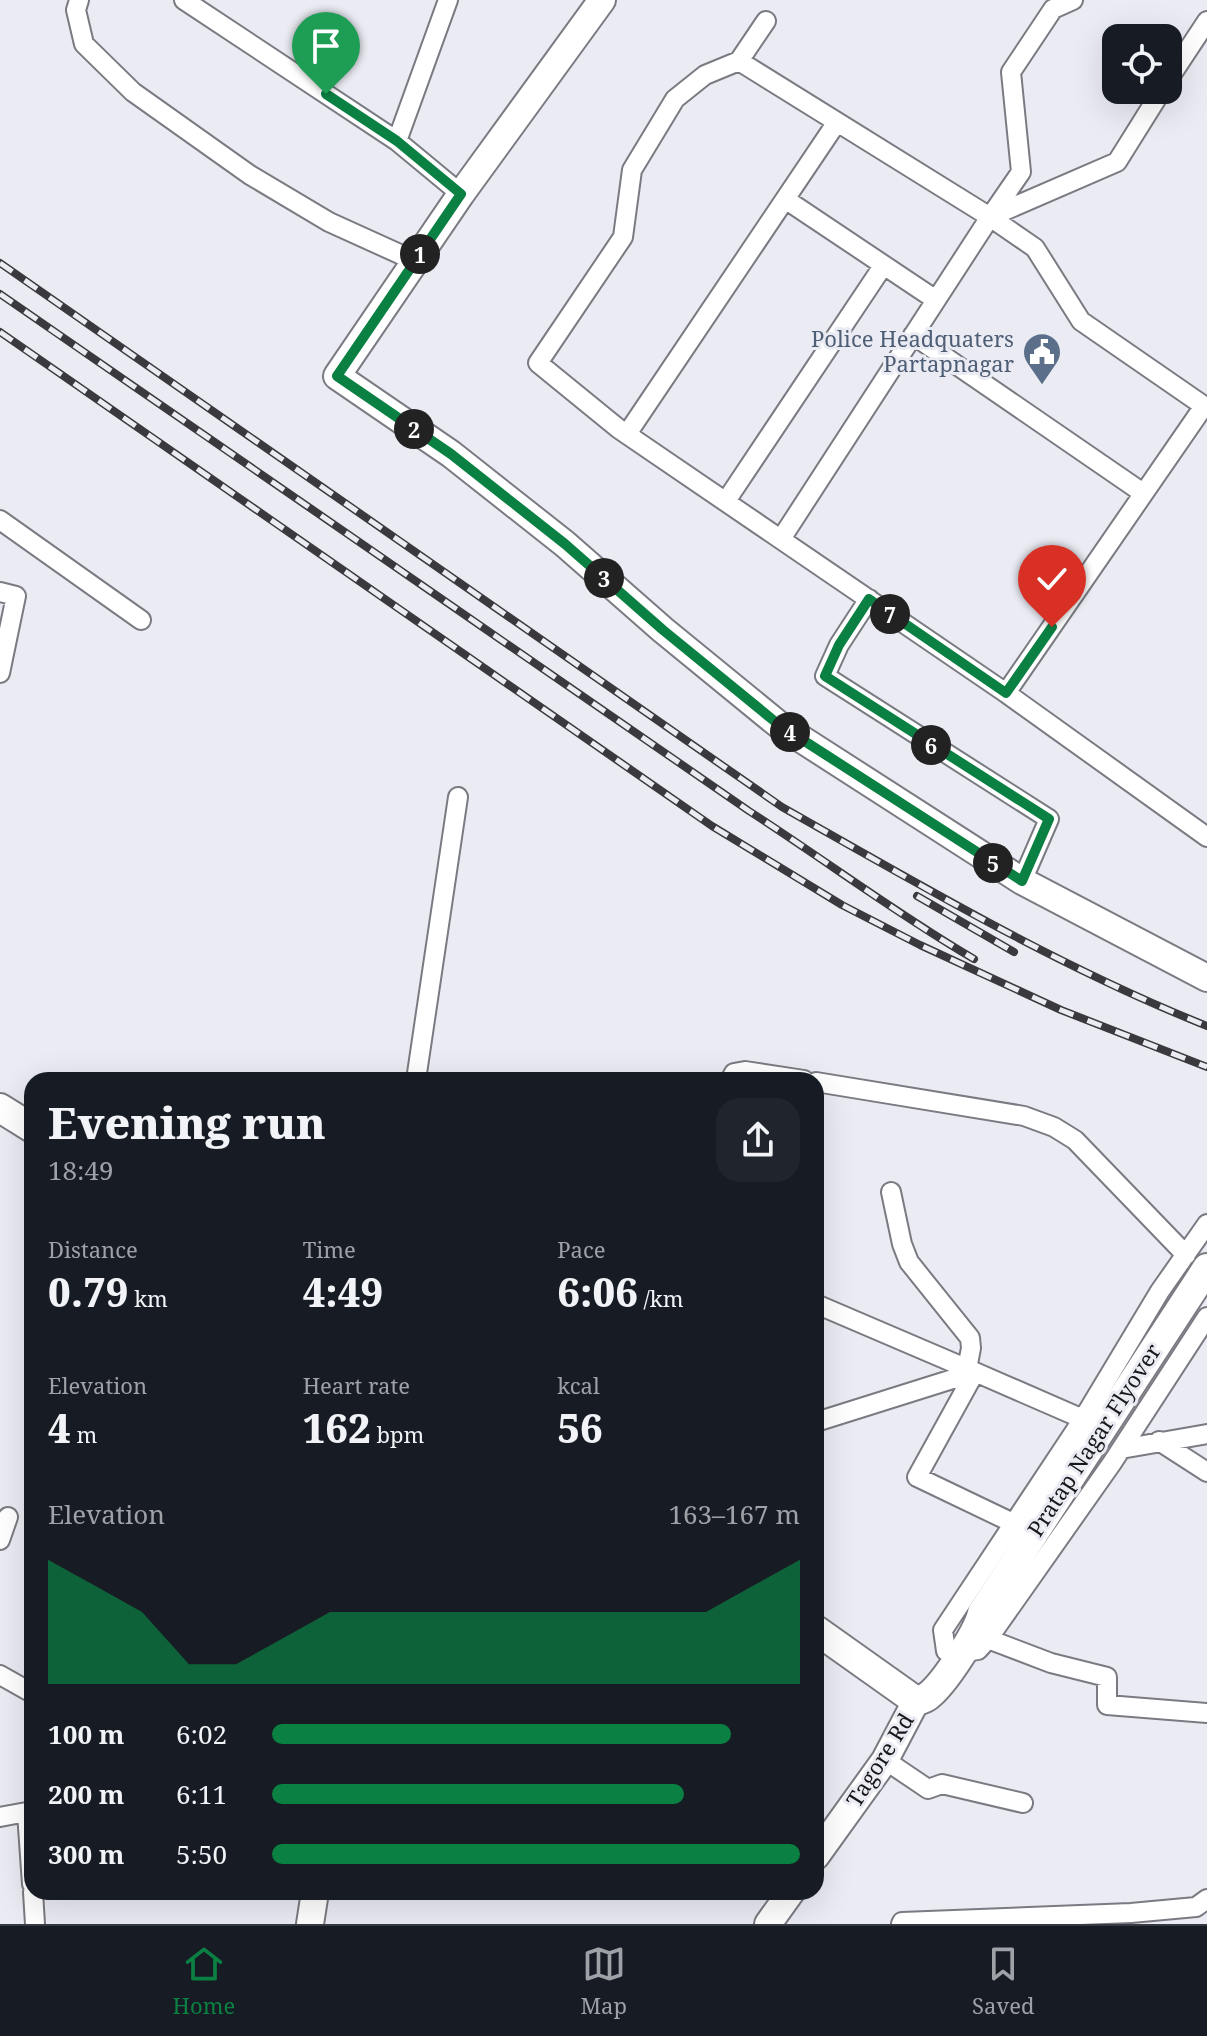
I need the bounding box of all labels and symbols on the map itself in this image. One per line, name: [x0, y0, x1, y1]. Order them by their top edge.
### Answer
pin: [292, 12, 360, 94]
pin: 1: [400, 234, 440, 274]
place label: Police Headquaters Partapnagar: [811, 323, 1015, 378]
public building icon: Police Headquaters Partapnagar: [1021, 331, 1063, 386]
pin: 2: [394, 409, 434, 449]
pin: [1018, 545, 1086, 627]
pin: 3: [584, 558, 624, 598]
pin: 7: [870, 594, 910, 634]
pin: 4: [770, 712, 810, 752]
pin: 6: [911, 725, 951, 765]
pin: 5: [973, 843, 1013, 883]
street label: Pratap Nagar Flyover: [1020, 1337, 1167, 1542]
street label: Tagore Rd: [838, 1706, 920, 1812]

